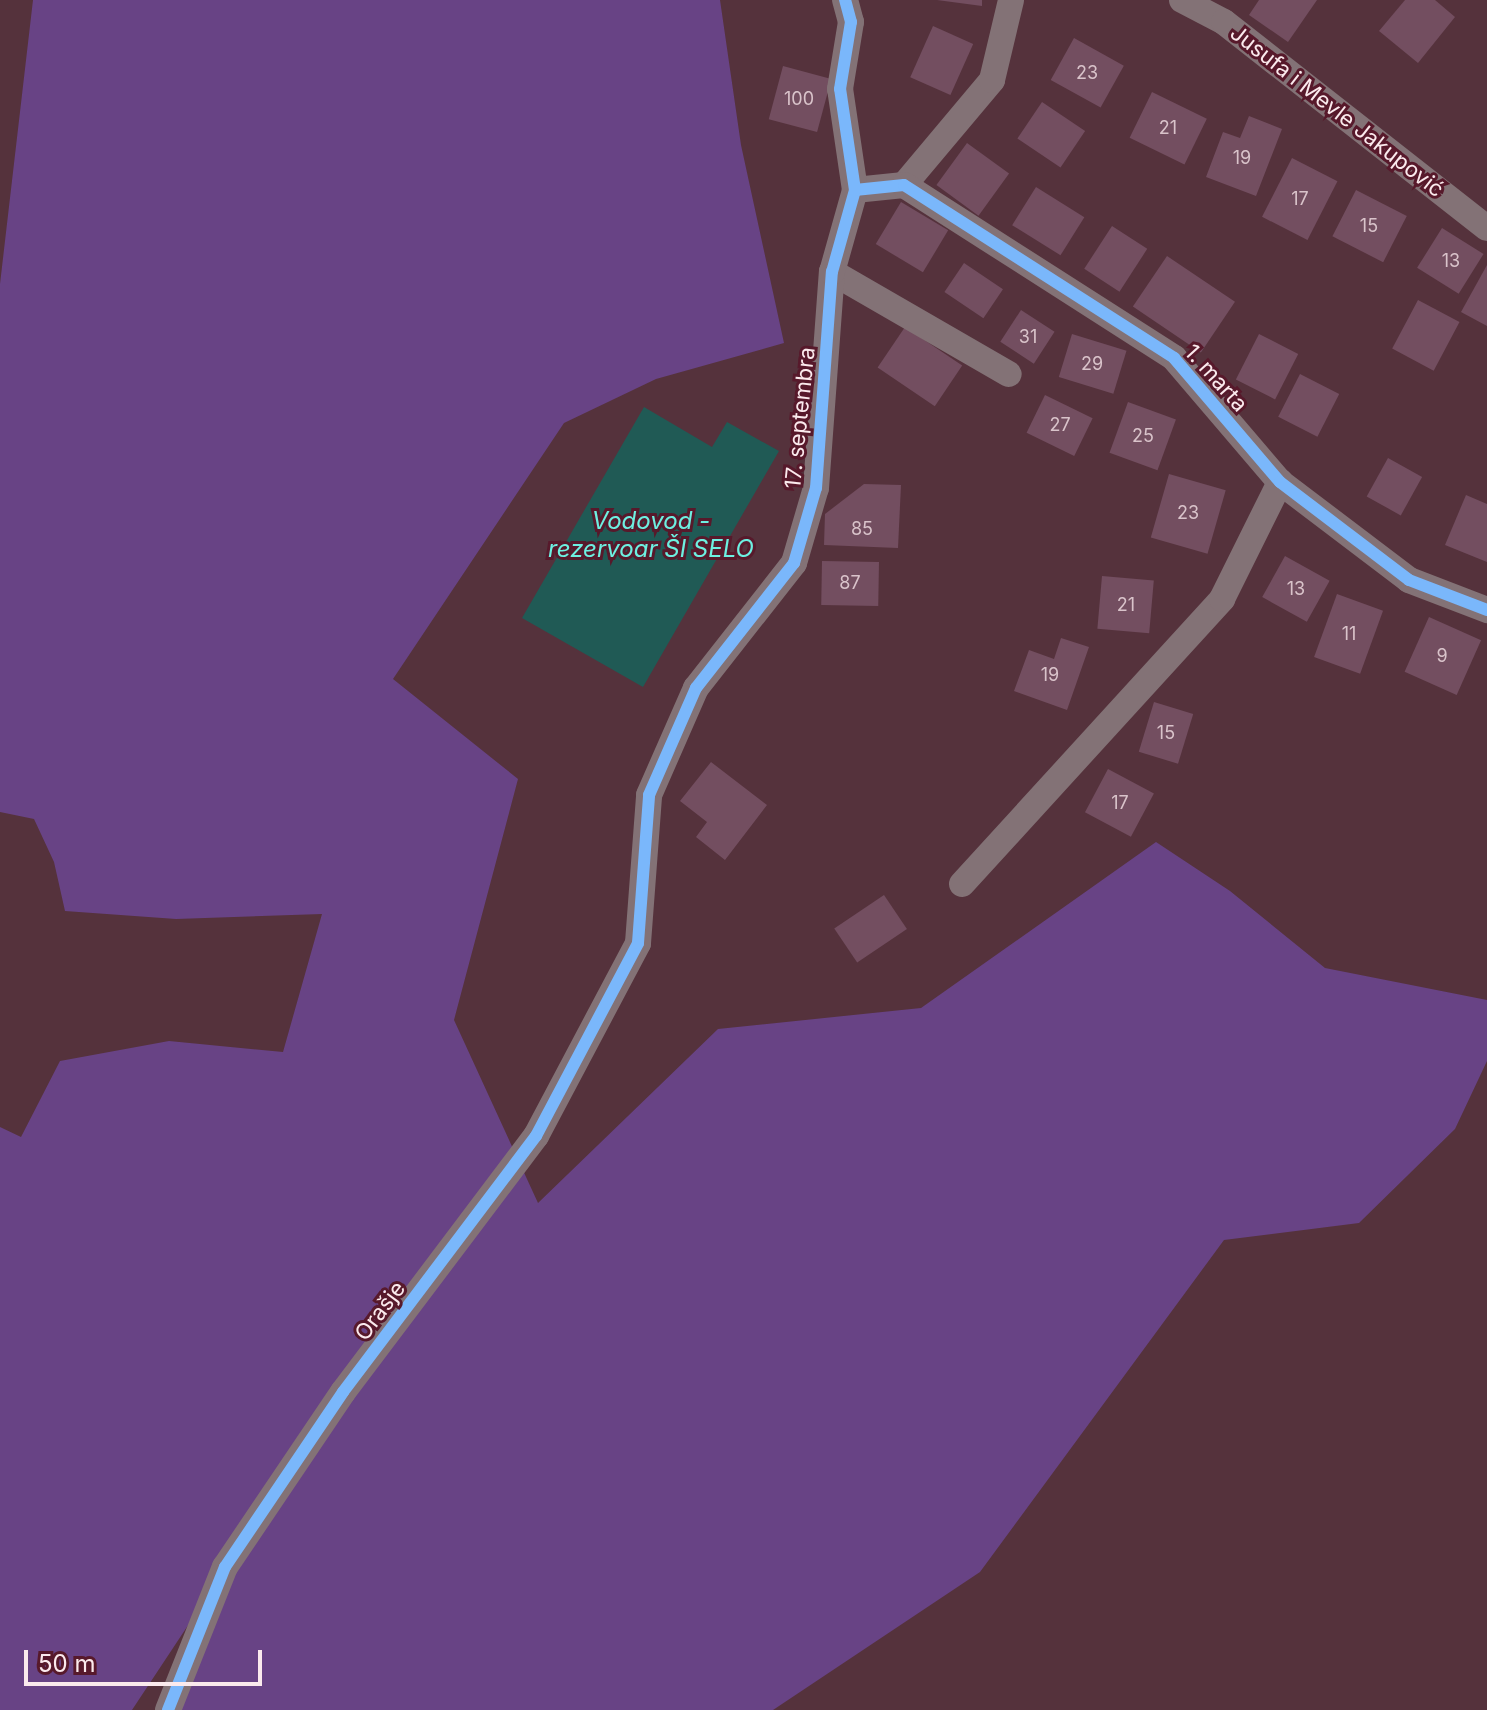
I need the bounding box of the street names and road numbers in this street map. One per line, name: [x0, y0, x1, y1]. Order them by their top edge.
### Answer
street label: Jusufa i Mevle Jakupović: [1225, 19, 1449, 203]
street label: 1. marta: [1179, 339, 1253, 417]
street label: 17. septembra: [779, 346, 821, 490]
street label: Orašje: [349, 1276, 411, 1346]

